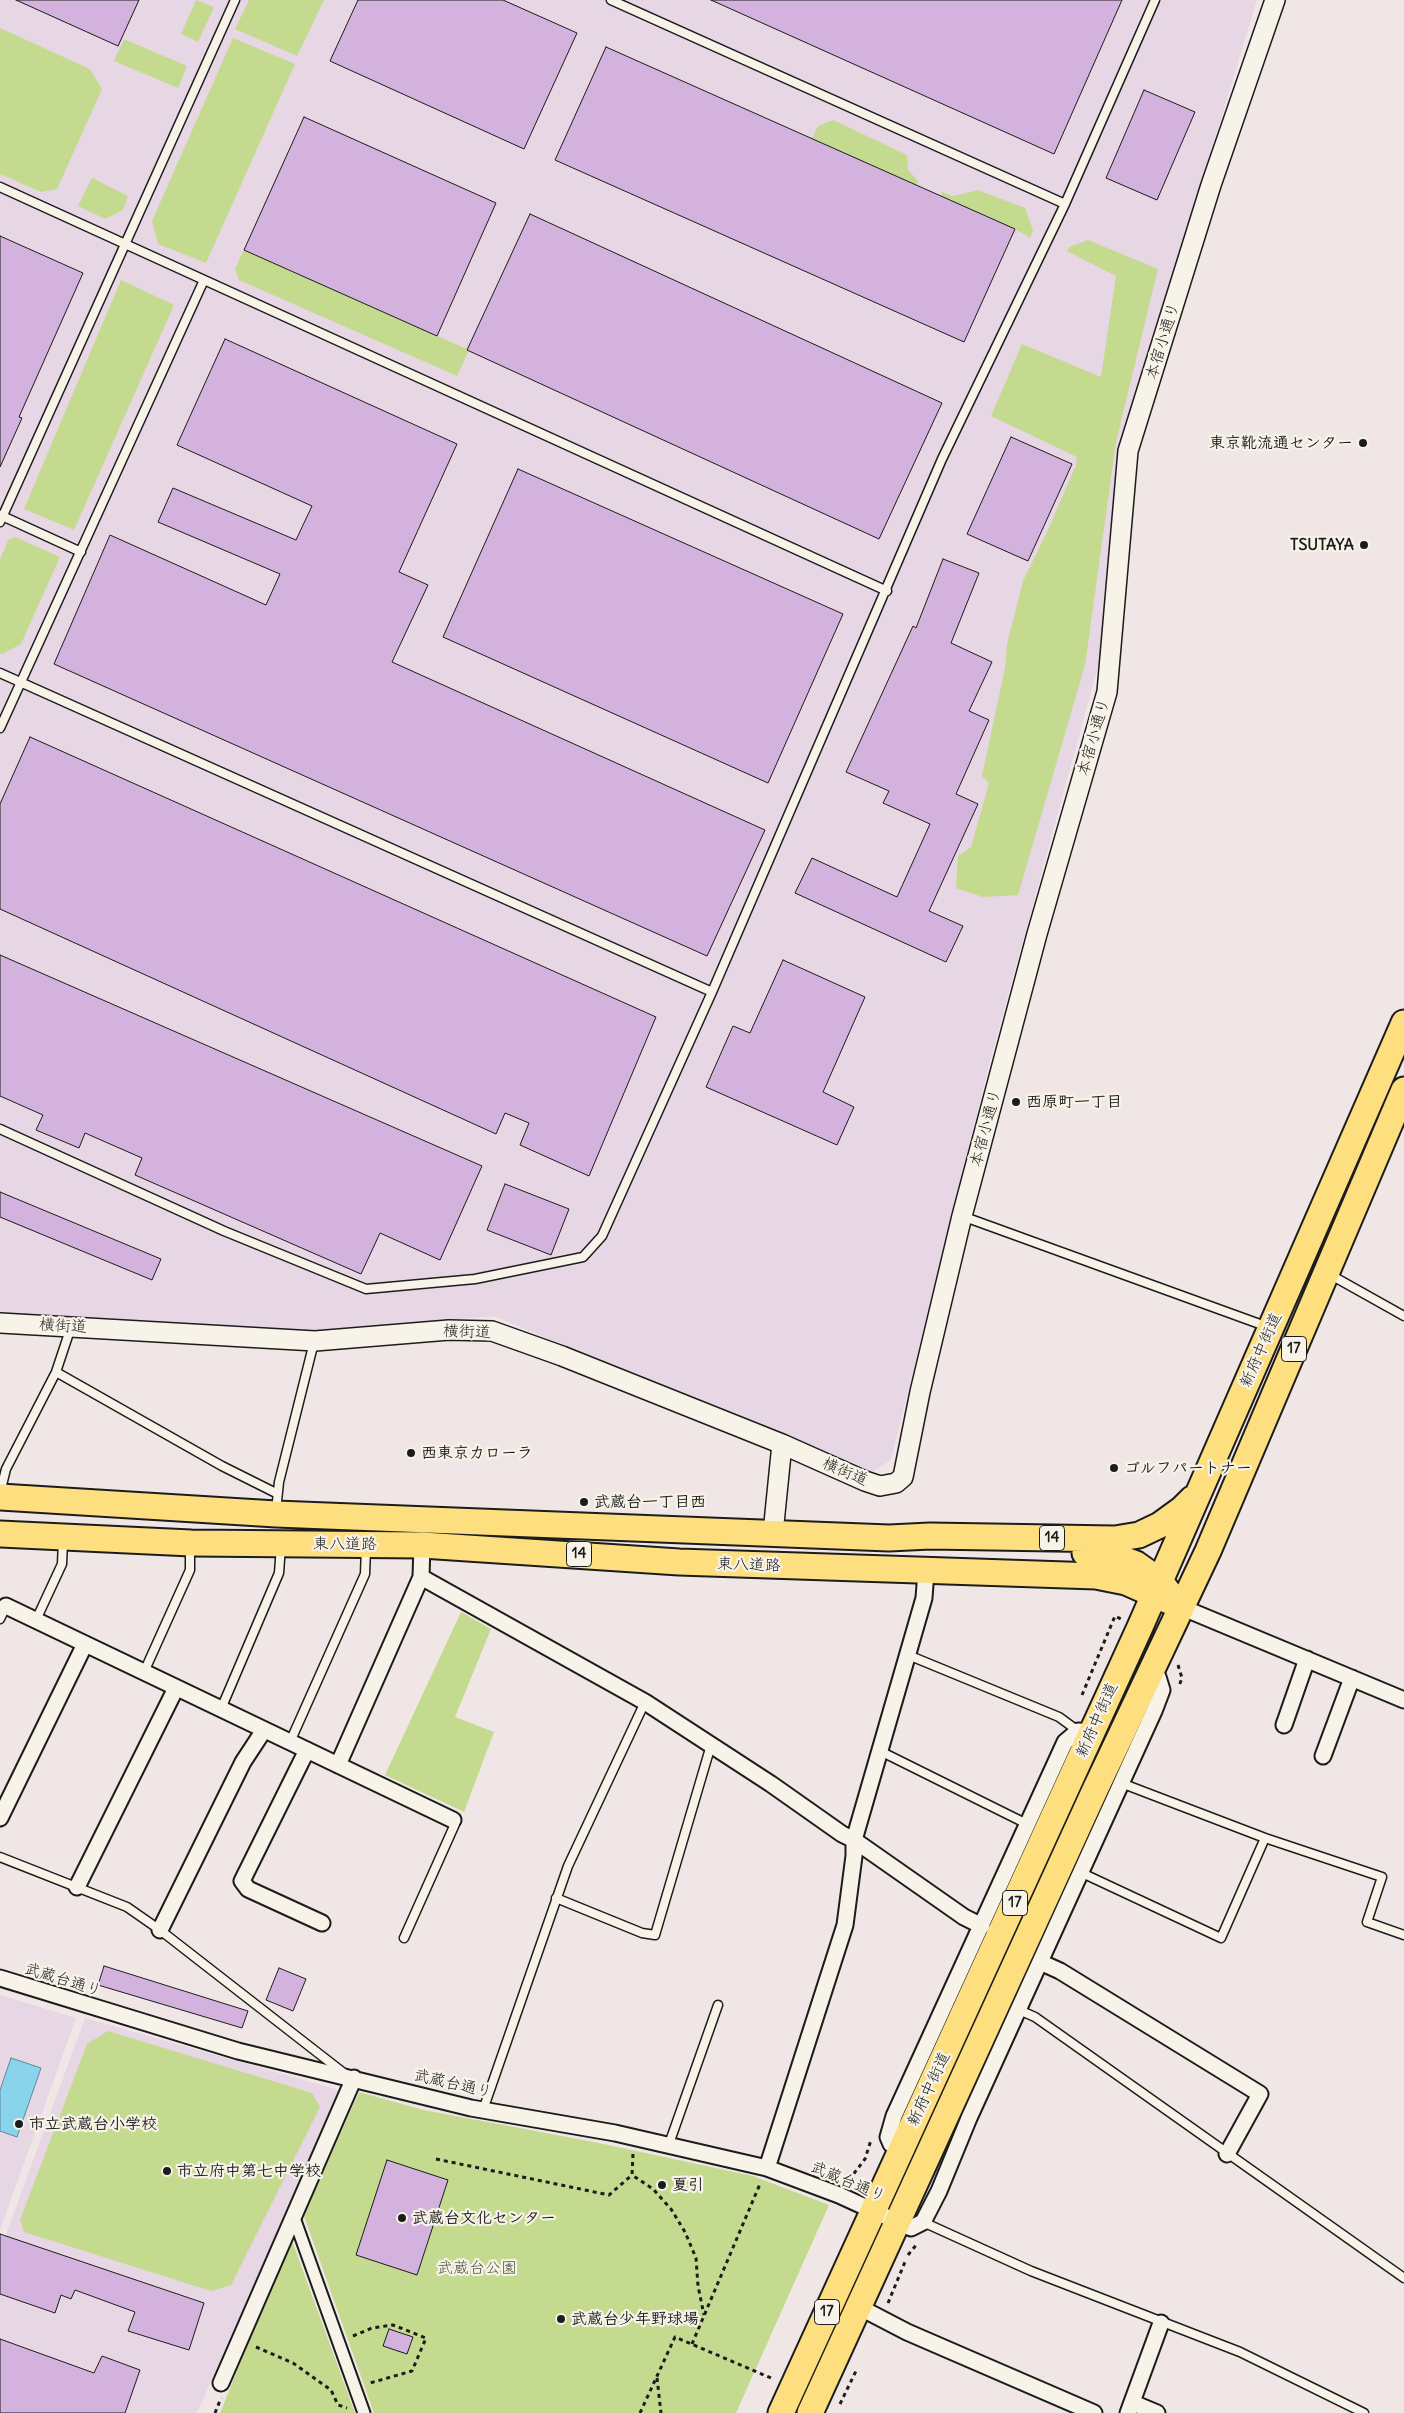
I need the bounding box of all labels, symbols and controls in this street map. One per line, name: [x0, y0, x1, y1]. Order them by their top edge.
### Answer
street label: 本宿小通り: [1142, 300, 1184, 382]
place label: 東京靴流通センター: [1209, 433, 1353, 453]
marker: 東京靴流通センター: [1357, 437, 1369, 449]
place label: TSUTAYA: [1290, 535, 1354, 555]
marker: TSUTAYA: [1358, 539, 1370, 551]
street label: 本宿小通り: [1074, 696, 1114, 778]
street label: 本宿小通り: [966, 1087, 1006, 1169]
place label: 西原町一丁目: [1026, 1092, 1122, 1112]
marker: 西原町一丁目: [1010, 1096, 1022, 1108]
street label: 新府中街道: [1236, 1310, 1286, 1390]
street label: 横街道: [39, 1315, 87, 1337]
street label: 横街道: [443, 1322, 491, 1342]
road number: 17: [1282, 1336, 1306, 1362]
place label: 西東京カローラ: [421, 1443, 533, 1463]
marker: 西東京カローラ: [405, 1447, 417, 1459]
street label: 横街道: [819, 1454, 871, 1490]
place label: ゴルフパートナー: [1124, 1458, 1252, 1478]
marker: ゴルフパートナー: [1108, 1462, 1120, 1474]
place label: 武蔵台一丁目西: [594, 1492, 706, 1512]
marker: 武蔵台一丁目西: [578, 1496, 590, 1508]
road number: 14: [1040, 1526, 1064, 1550]
street label: 東八道路: [313, 1534, 377, 1554]
road number: 14: [566, 1542, 592, 1566]
street label: 東八道路: [717, 1554, 781, 1576]
street label: 新府中街道: [1072, 1680, 1122, 1760]
road number: 17: [1002, 1890, 1028, 1916]
street label: 武蔵台通り: [22, 1959, 104, 2001]
street label: 新府中街道: [903, 2049, 955, 2129]
street label: 武蔵台通り: [412, 2066, 494, 2102]
place label: 市立武蔵台小学校: [29, 2114, 157, 2134]
marker: 市立武蔵台小学校: [13, 2118, 25, 2130]
street label: 武蔵台通り: [807, 2158, 889, 2206]
place label: 市立府中第七中学校: [177, 2161, 321, 2181]
marker: 市立府中第七中学校: [161, 2165, 173, 2177]
place label: 夏引: [672, 2175, 704, 2195]
marker: 夏引: [656, 2179, 668, 2191]
place label: 武蔵台文化センター: [412, 2208, 556, 2228]
marker: 武蔵台文化センター: [396, 2212, 408, 2224]
park label: 武蔵台公園: [437, 2258, 517, 2278]
road number: 17: [814, 2300, 840, 2324]
place label: 武蔵台少年野球場: [571, 2309, 699, 2329]
marker: 武蔵台少年野球場: [555, 2313, 567, 2325]

